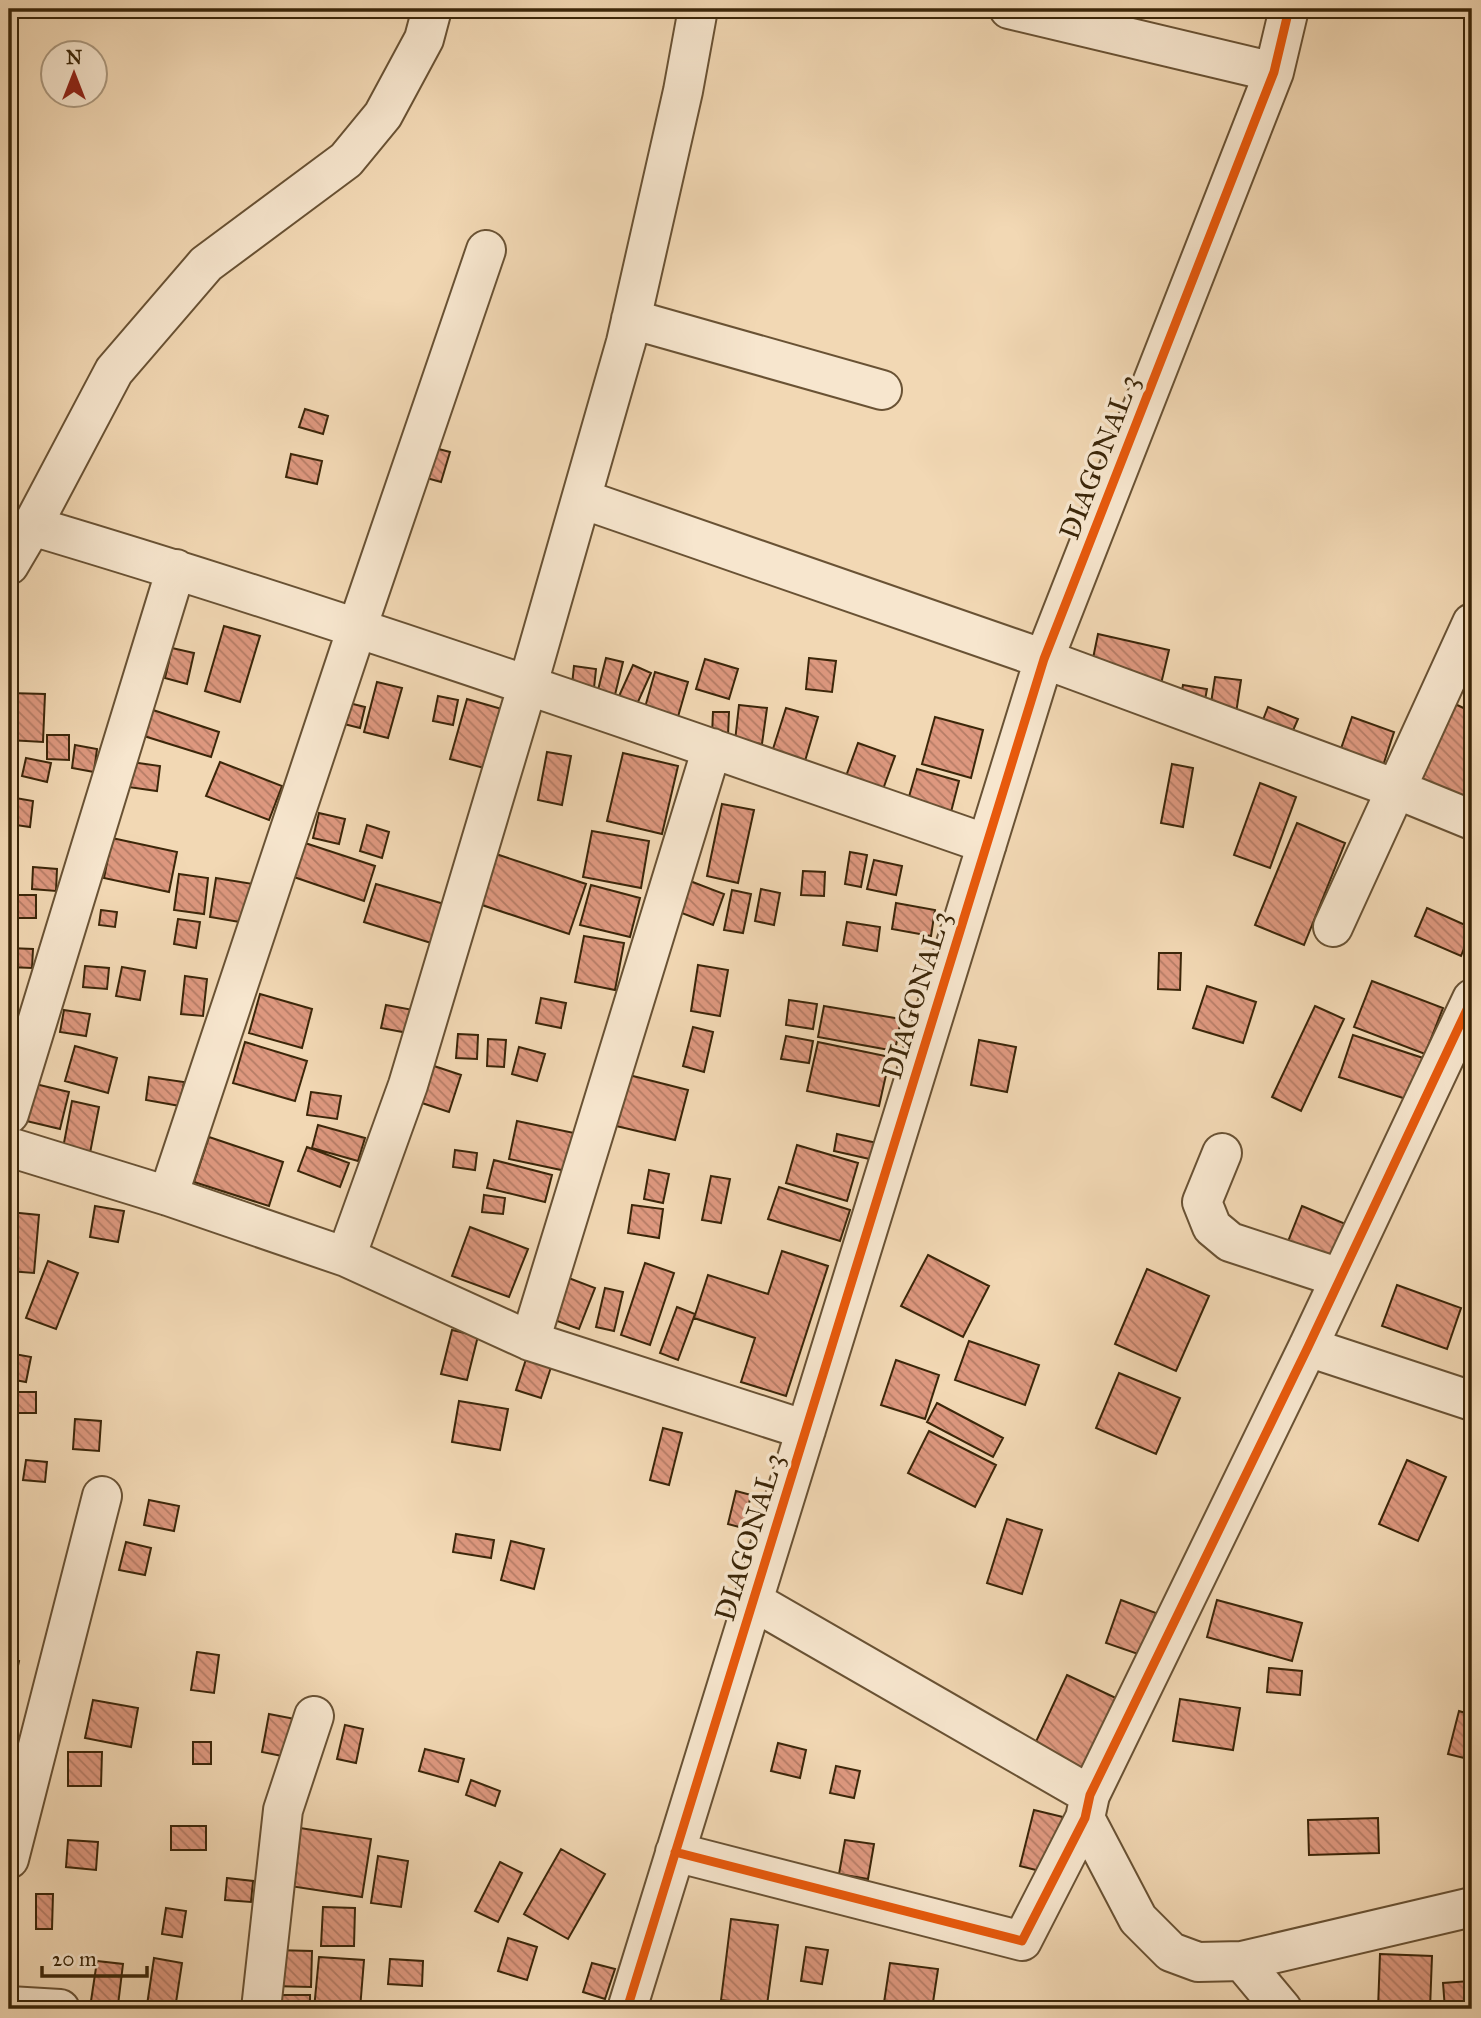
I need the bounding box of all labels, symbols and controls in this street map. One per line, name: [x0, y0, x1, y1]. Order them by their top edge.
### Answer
north arrow: [38, 38, 108, 108]
text: N: [66, 46, 82, 69]
street label: DIAGONAL 3: [1052, 370, 1146, 544]
street label: DIAGONAL 3: [874, 907, 958, 1083]
street label: DIAGONAL 3: [707, 1449, 791, 1625]
scale bar: [42, 1934, 147, 1978]
text: 20 m: [52, 1946, 97, 1972]

